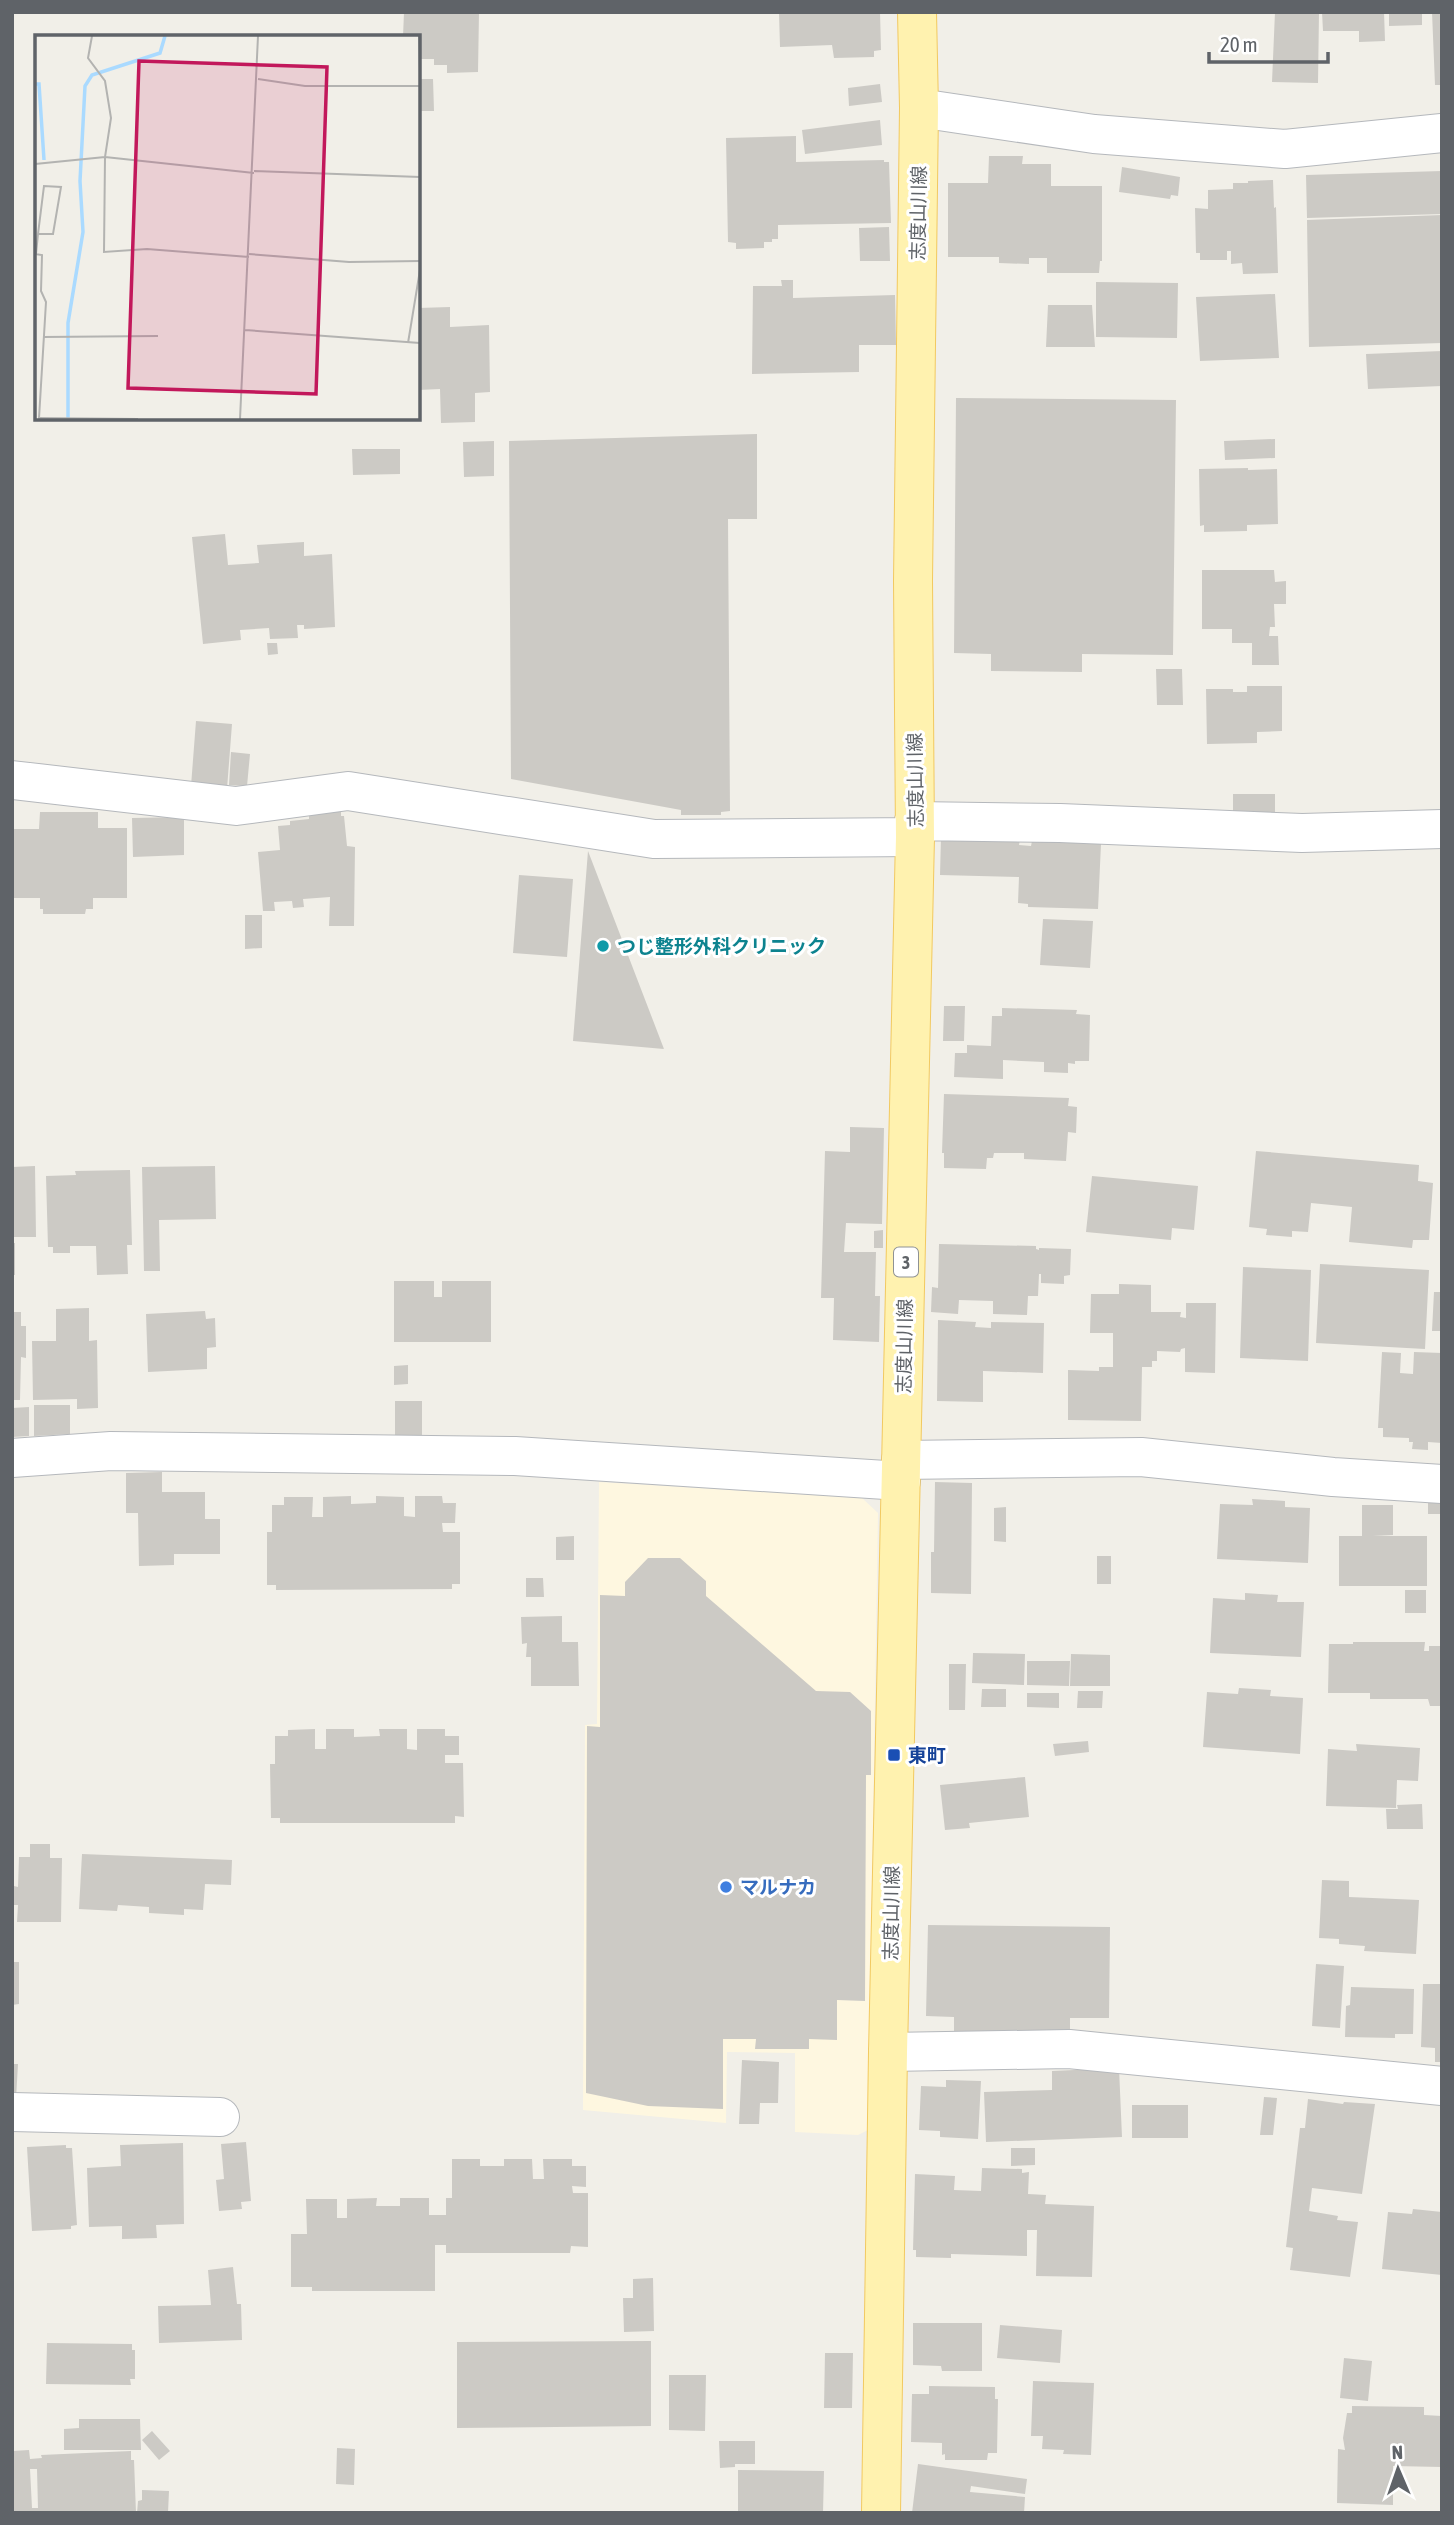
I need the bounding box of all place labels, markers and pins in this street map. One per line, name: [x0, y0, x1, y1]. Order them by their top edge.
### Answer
place label: つじ整形外科クリニック: [617, 935, 826, 957]
marker: つじ整形外科クリニック: [595, 938, 611, 954]
place label: 東町: [908, 1744, 946, 1766]
marker: 東町: [886, 1747, 902, 1763]
place label: マルナカ: [740, 1876, 816, 1898]
marker: マルナカ: [718, 1879, 734, 1895]

